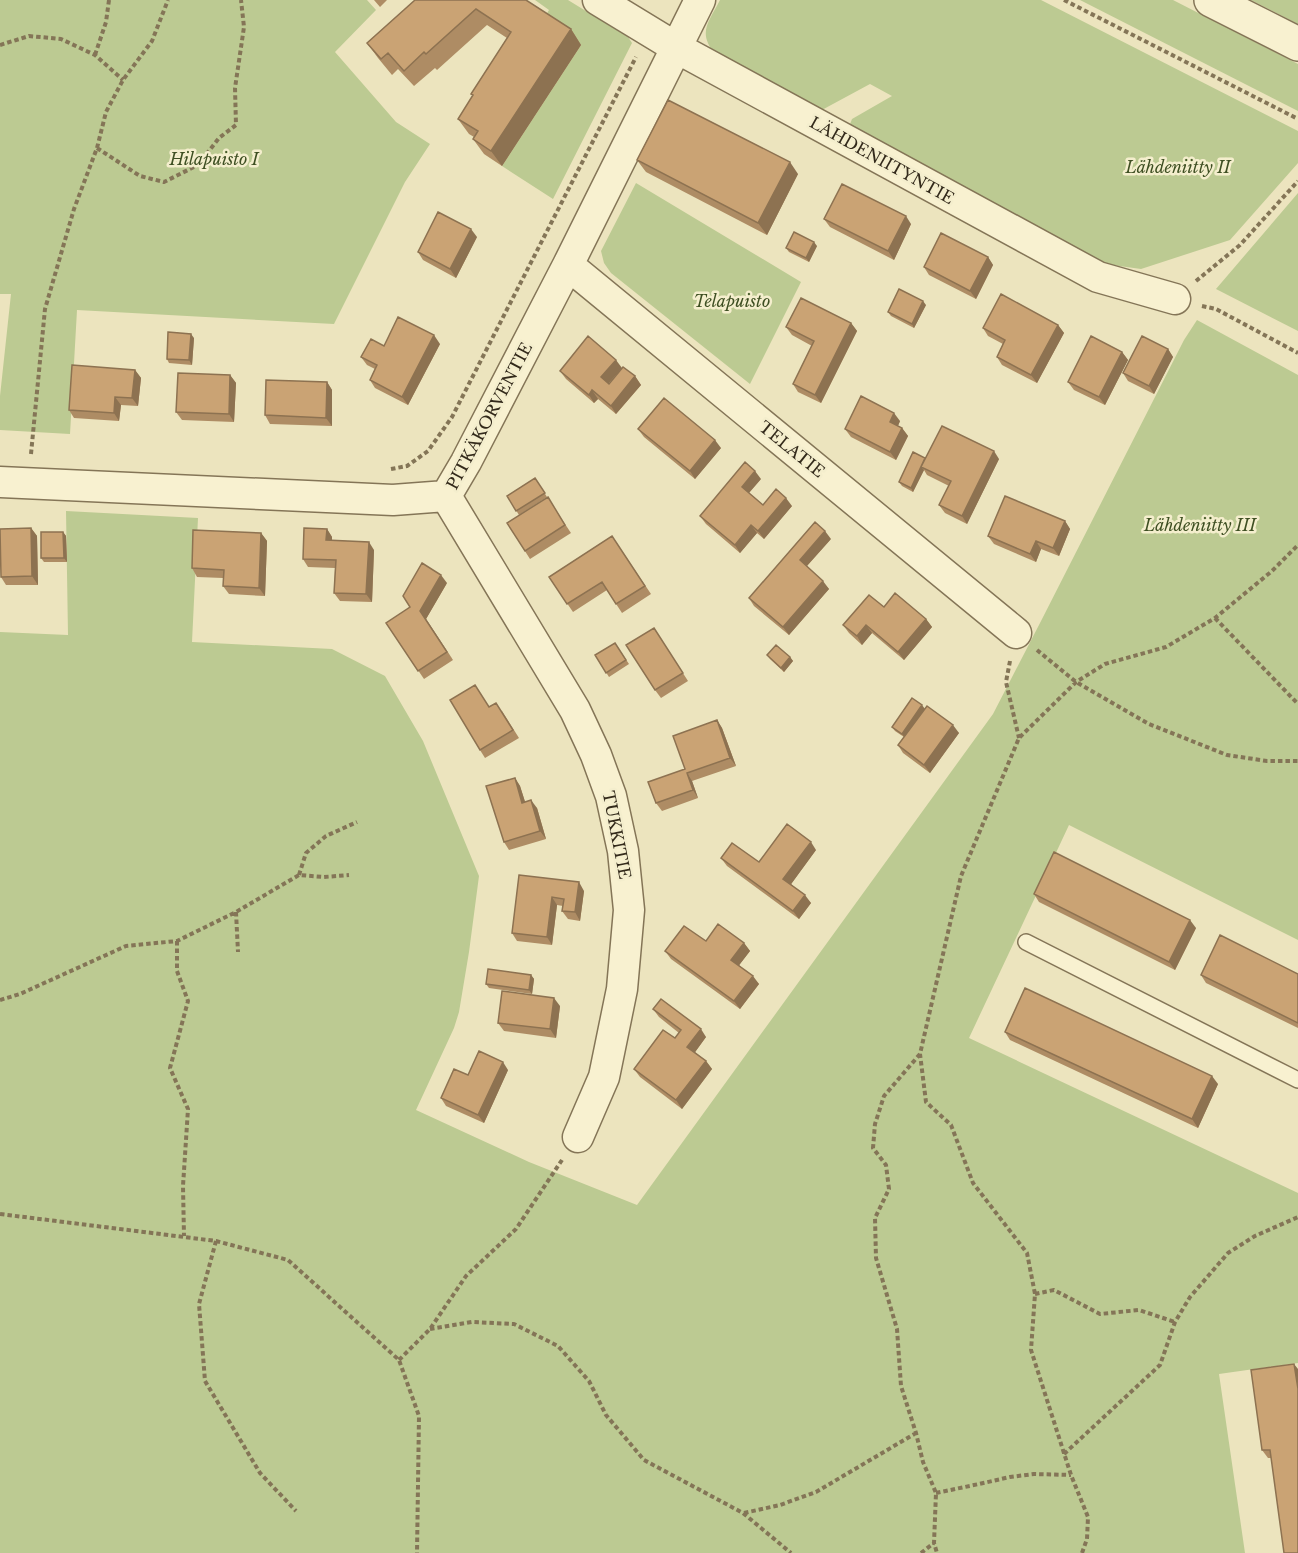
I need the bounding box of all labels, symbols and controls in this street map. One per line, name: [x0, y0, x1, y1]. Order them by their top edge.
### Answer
street label: LÄHDENIITYNTIE: [806, 112, 958, 208]
park label: Hilapuisto I: [168, 149, 260, 169]
park label: Lähdeniitty II: [1124, 157, 1232, 177]
park label: Telapuisto: [694, 291, 770, 311]
street label: PITKÄKORVENTIE: [442, 339, 536, 493]
street label: TELATIE: [755, 417, 829, 481]
park label: Lähdeniitty III: [1143, 515, 1257, 535]
street label: TUKKITIE: [599, 789, 635, 881]

